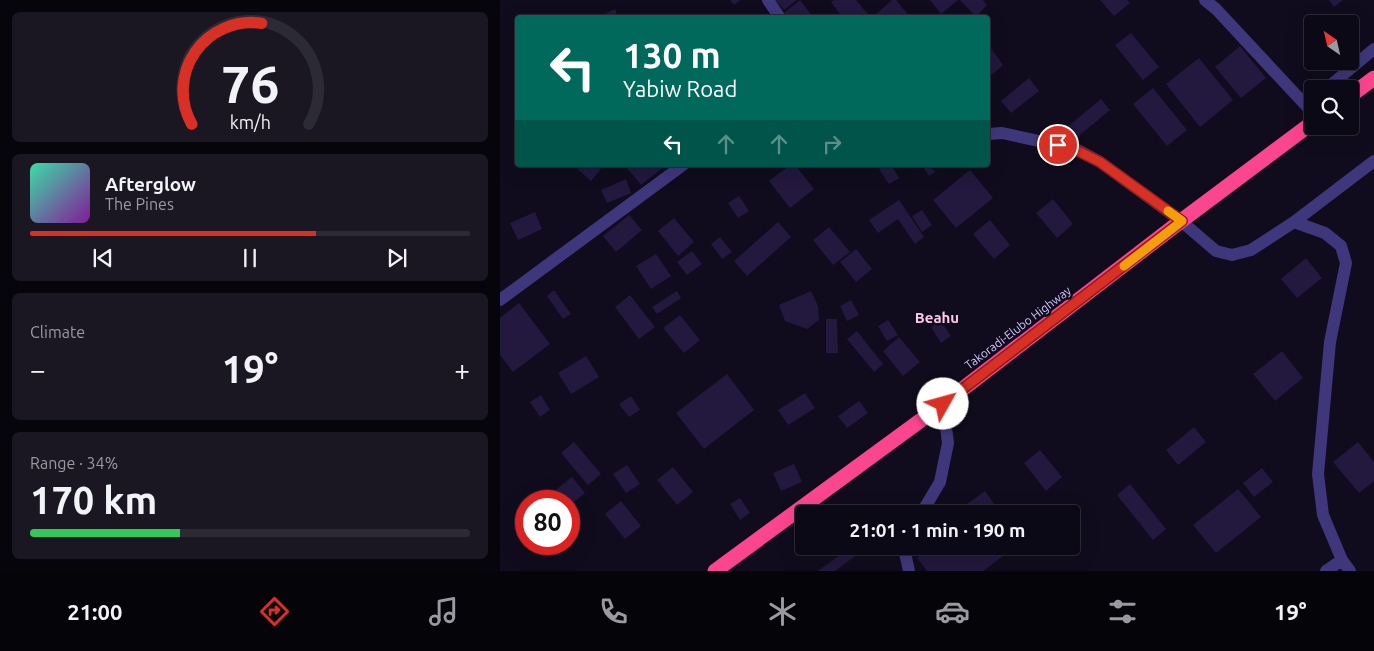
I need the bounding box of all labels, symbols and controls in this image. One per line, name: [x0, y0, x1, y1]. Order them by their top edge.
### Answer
north arrow: [1304, 15, 1359, 70]
map controls: [1304, 15, 1359, 135]
icon: left: [540, 35, 605, 100]
text: 130 m: [623, 35, 721, 75]
text: 76: [221, 55, 279, 113]
text: Yabiw Road: [623, 76, 737, 101]
button: search: [1304, 80, 1359, 135]
text: km/h: [229, 112, 271, 132]
pin: [1037, 124, 1079, 166]
icon: left: [659, 130, 687, 158]
icon: ahead: [712, 130, 740, 158]
icon: ahead: [765, 130, 793, 158]
icon: right: [818, 130, 846, 158]
icon: arrive: [1044, 131, 1072, 159]
text: Afterglow: [105, 173, 196, 195]
text: The Pines: [105, 195, 174, 213]
icon: previous: [89, 244, 117, 272]
icon: pause: [236, 244, 264, 272]
icon: next: [383, 244, 411, 272]
street label: Takoradi-Elubo Highway: [962, 283, 1073, 372]
district label: Beahu: [915, 309, 959, 326]
text: Climate: [30, 323, 85, 341]
text: 19°: [222, 348, 278, 390]
text: −: [30, 354, 46, 385]
text: +: [454, 354, 470, 385]
position arrow: [916, 377, 968, 429]
text: Range · 34%: [30, 454, 118, 472]
text: 170 km: [30, 479, 157, 521]
speed limit sign: 80: [515, 490, 580, 555]
text: 21:01 · 1 min · 190 m: [850, 519, 1025, 541]
icon: directions: [257, 594, 292, 629]
icon: music: [426, 594, 461, 629]
icon: phone: [596, 594, 631, 629]
icon: climate: [765, 594, 800, 629]
icon: car: [935, 594, 970, 629]
icon: filters: [1105, 594, 1140, 629]
text: 21:00: [67, 599, 122, 624]
text: 19°: [1274, 599, 1307, 624]

